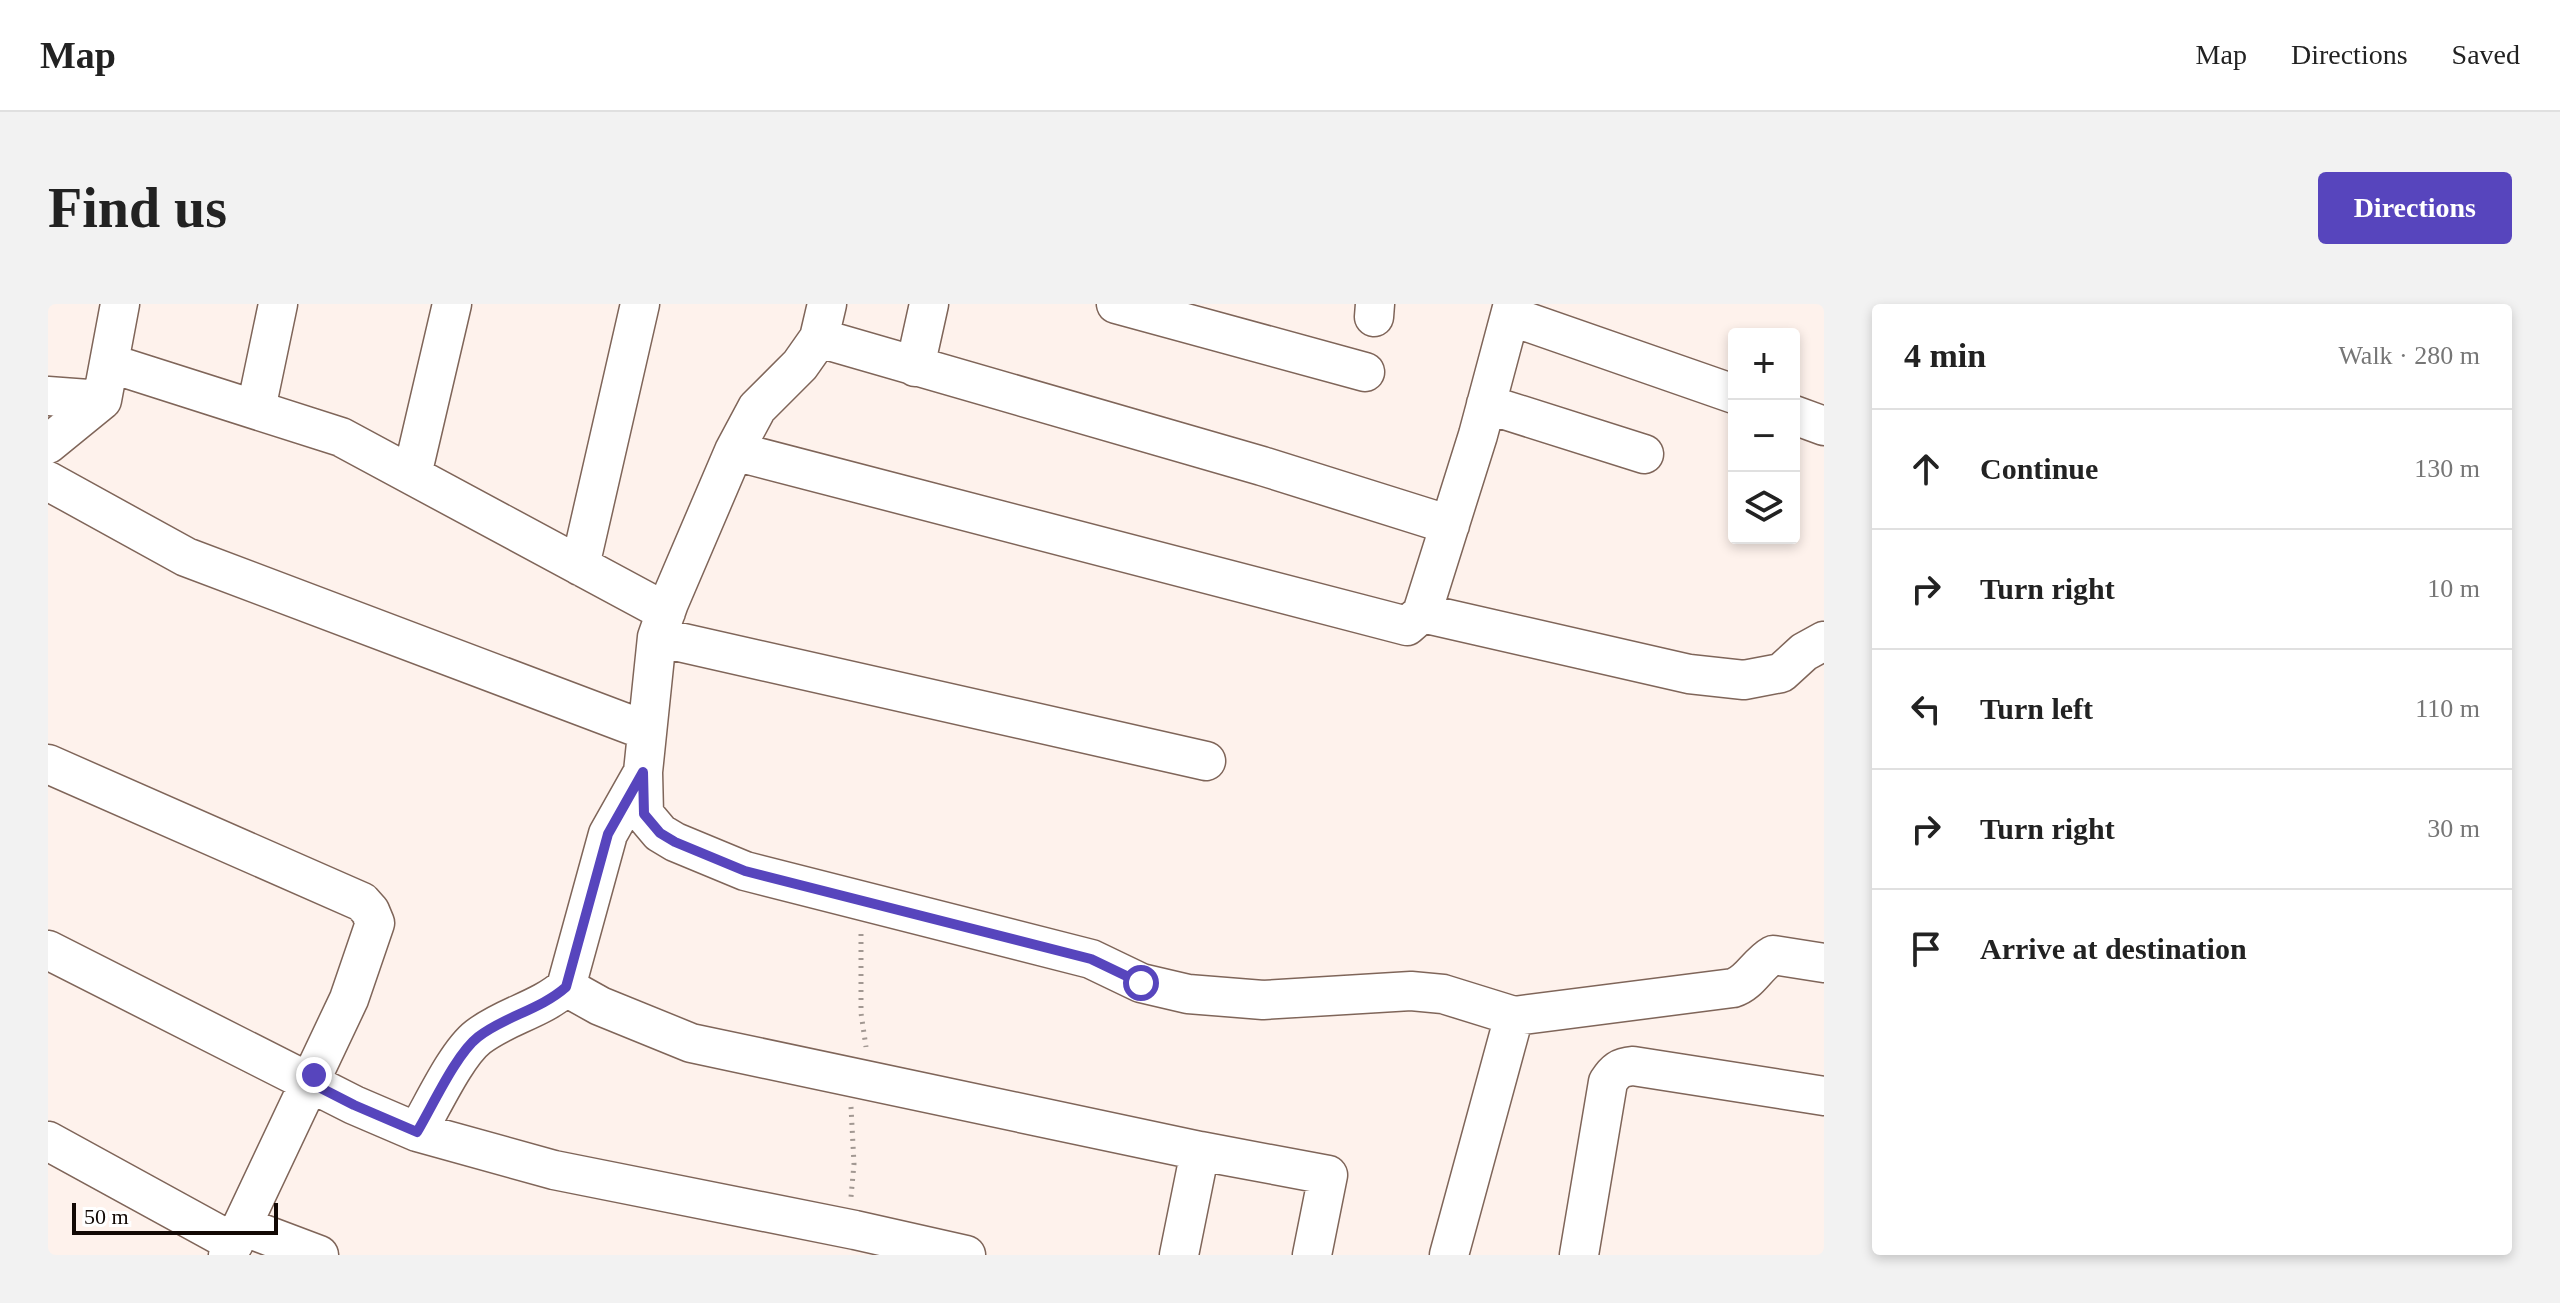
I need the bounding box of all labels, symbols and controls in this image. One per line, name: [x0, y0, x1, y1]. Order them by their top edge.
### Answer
text: Map: [40, 34, 116, 76]
text: Map: [2196, 39, 2247, 70]
text: Directions: [2291, 39, 2408, 70]
text: Saved: [2452, 39, 2520, 70]
button: Directions: [2318, 172, 2512, 244]
text: Find us: [48, 177, 227, 239]
map controls: [1728, 328, 1800, 544]
button: +: [1728, 328, 1800, 400]
text: 4 min: [1904, 337, 1986, 374]
text: Walk · 280 m: [2338, 341, 2480, 370]
button: −: [1728, 400, 1800, 472]
icon: ahead: [1904, 447, 1948, 491]
text: Continue: [1980, 452, 2098, 485]
text: 130 m: [2414, 454, 2480, 483]
button: layers: [1728, 472, 1800, 544]
icon: right: [1904, 567, 1948, 611]
text: Turn right: [1980, 572, 2115, 605]
text: 10 m: [2427, 574, 2480, 603]
icon: left: [1904, 687, 1948, 731]
text: Turn left: [1980, 692, 2093, 725]
text: 110 m: [2415, 694, 2480, 723]
icon: right: [1904, 807, 1948, 851]
text: Turn right: [1980, 812, 2115, 845]
text: 30 m: [2427, 814, 2480, 843]
icon: arrive: [1904, 927, 1948, 971]
text: Arrive at destination: [1980, 932, 2247, 965]
route start: [1123, 965, 1159, 1001]
route end: [296, 1057, 332, 1093]
scale bar: [72, 1199, 278, 1235]
text: 50 m: [84, 1204, 129, 1229]

